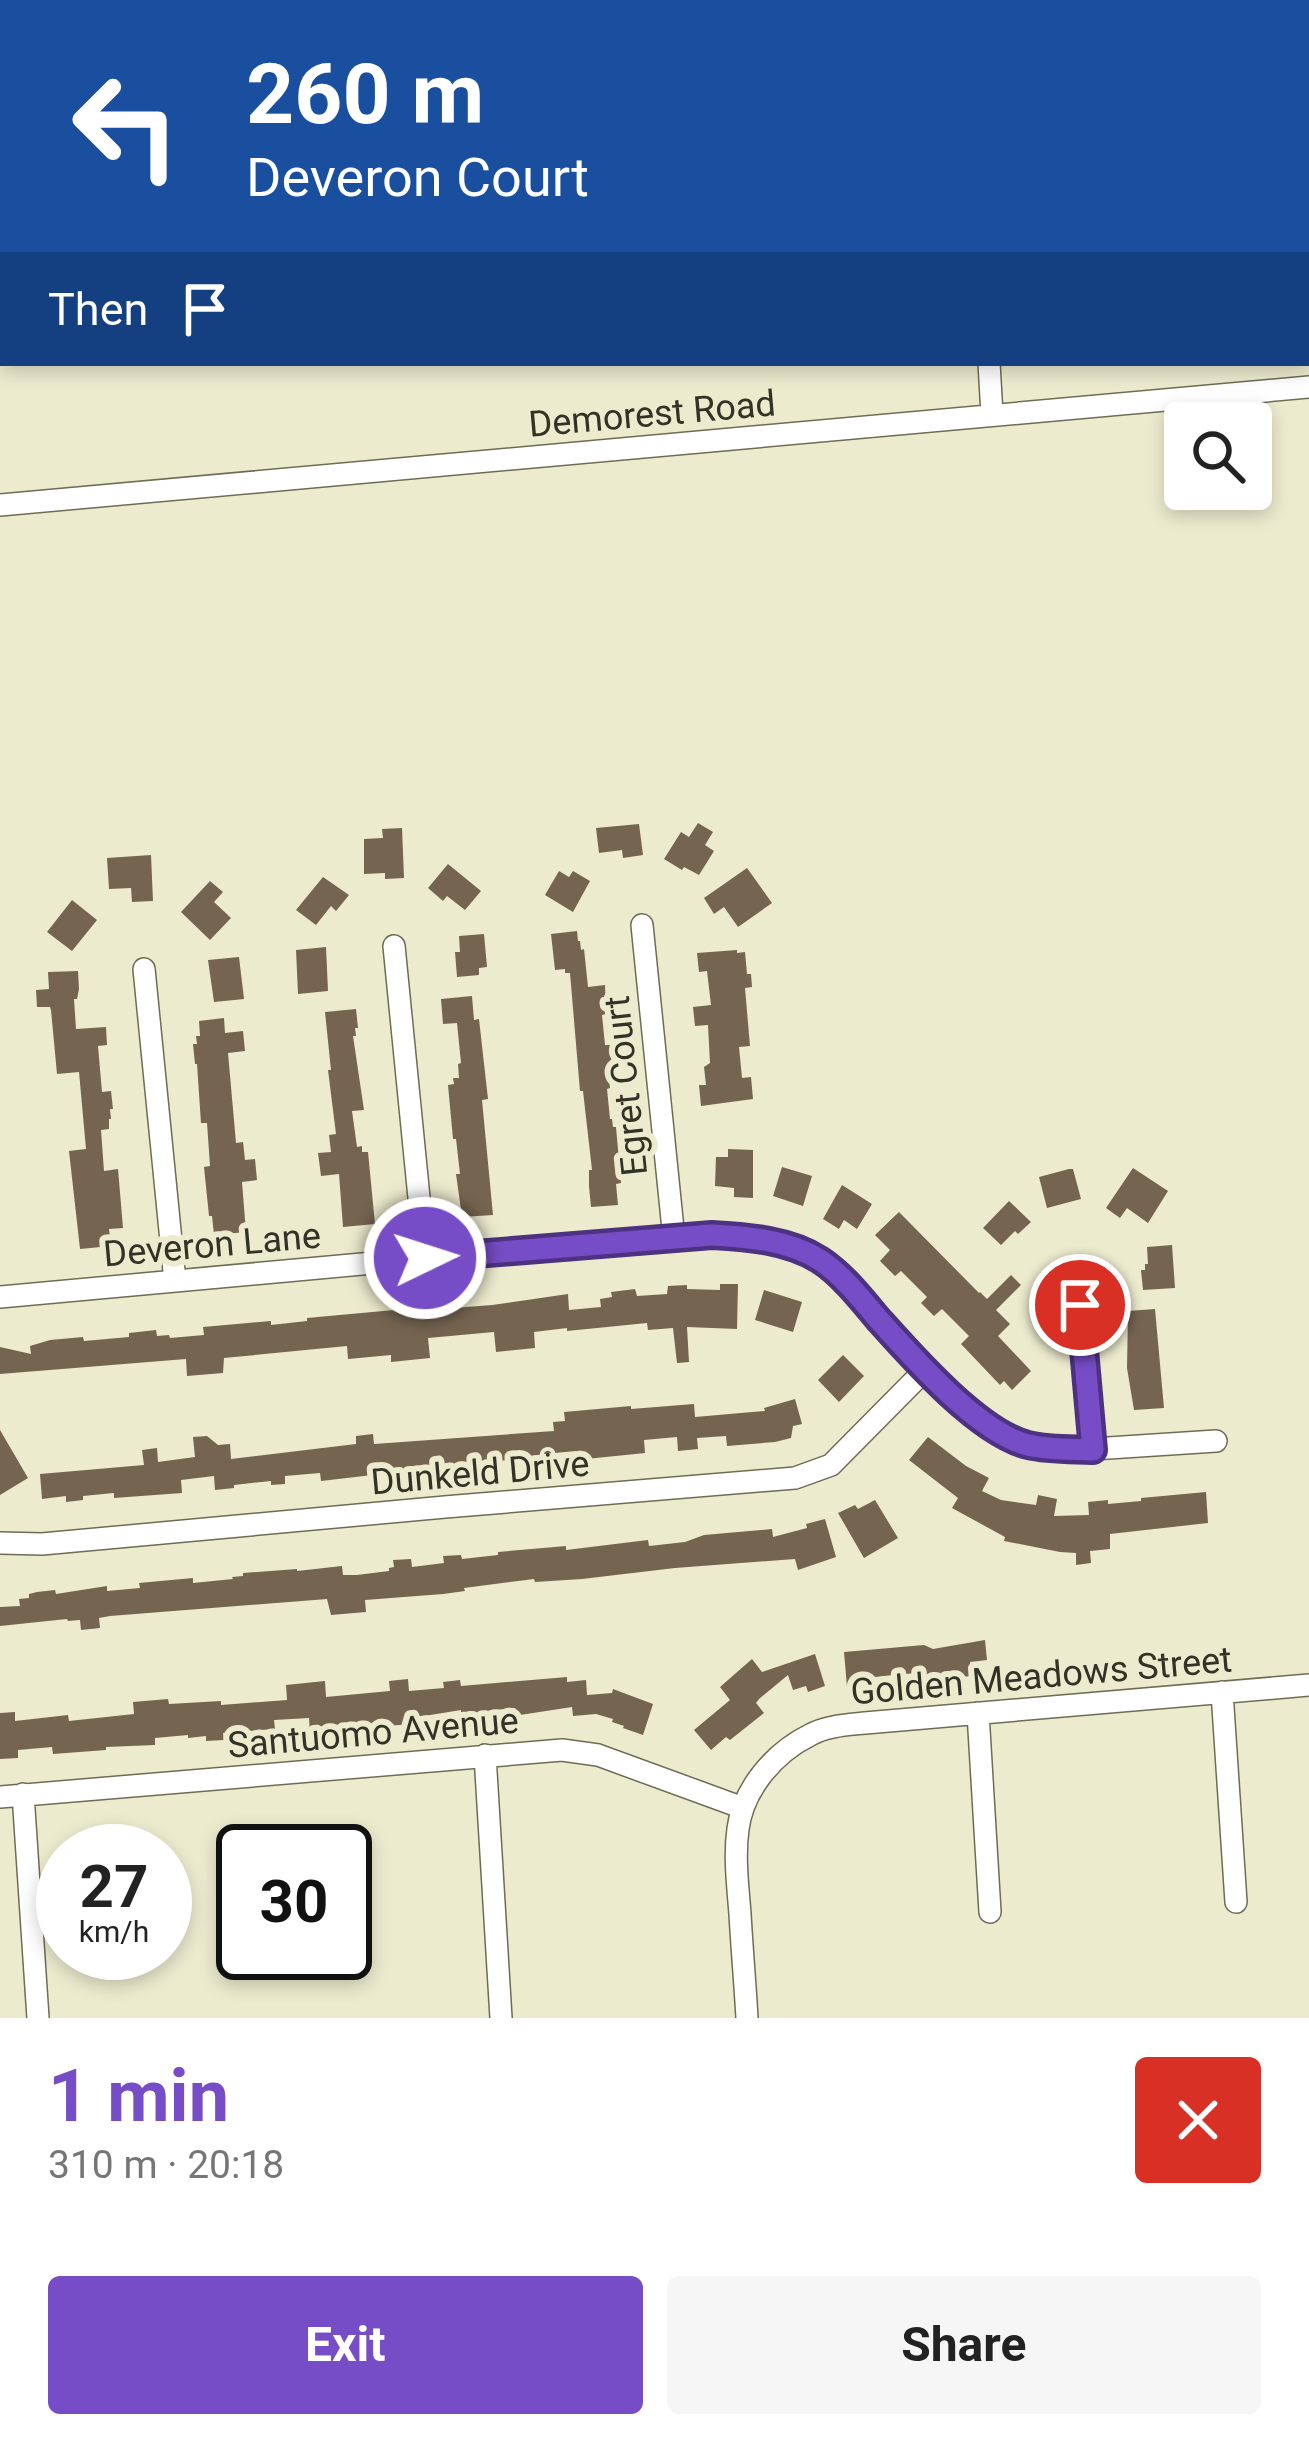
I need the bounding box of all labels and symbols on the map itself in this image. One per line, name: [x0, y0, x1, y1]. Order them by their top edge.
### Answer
street label: Demorest Road: [527, 382, 777, 446]
street label: Egret Court: [596, 994, 656, 1178]
position arrow: [362, 1195, 488, 1321]
street label: Deveron Lane: [102, 1215, 322, 1275]
pin: [1029, 1254, 1131, 1356]
street label: Dunkeld Drive: [369, 1443, 591, 1503]
street label: Golden Meadows Street: [849, 1638, 1233, 1714]
street label: Santuomo Avenue: [226, 1699, 520, 1767]
speed limit sign: 30: [216, 1824, 372, 1980]

